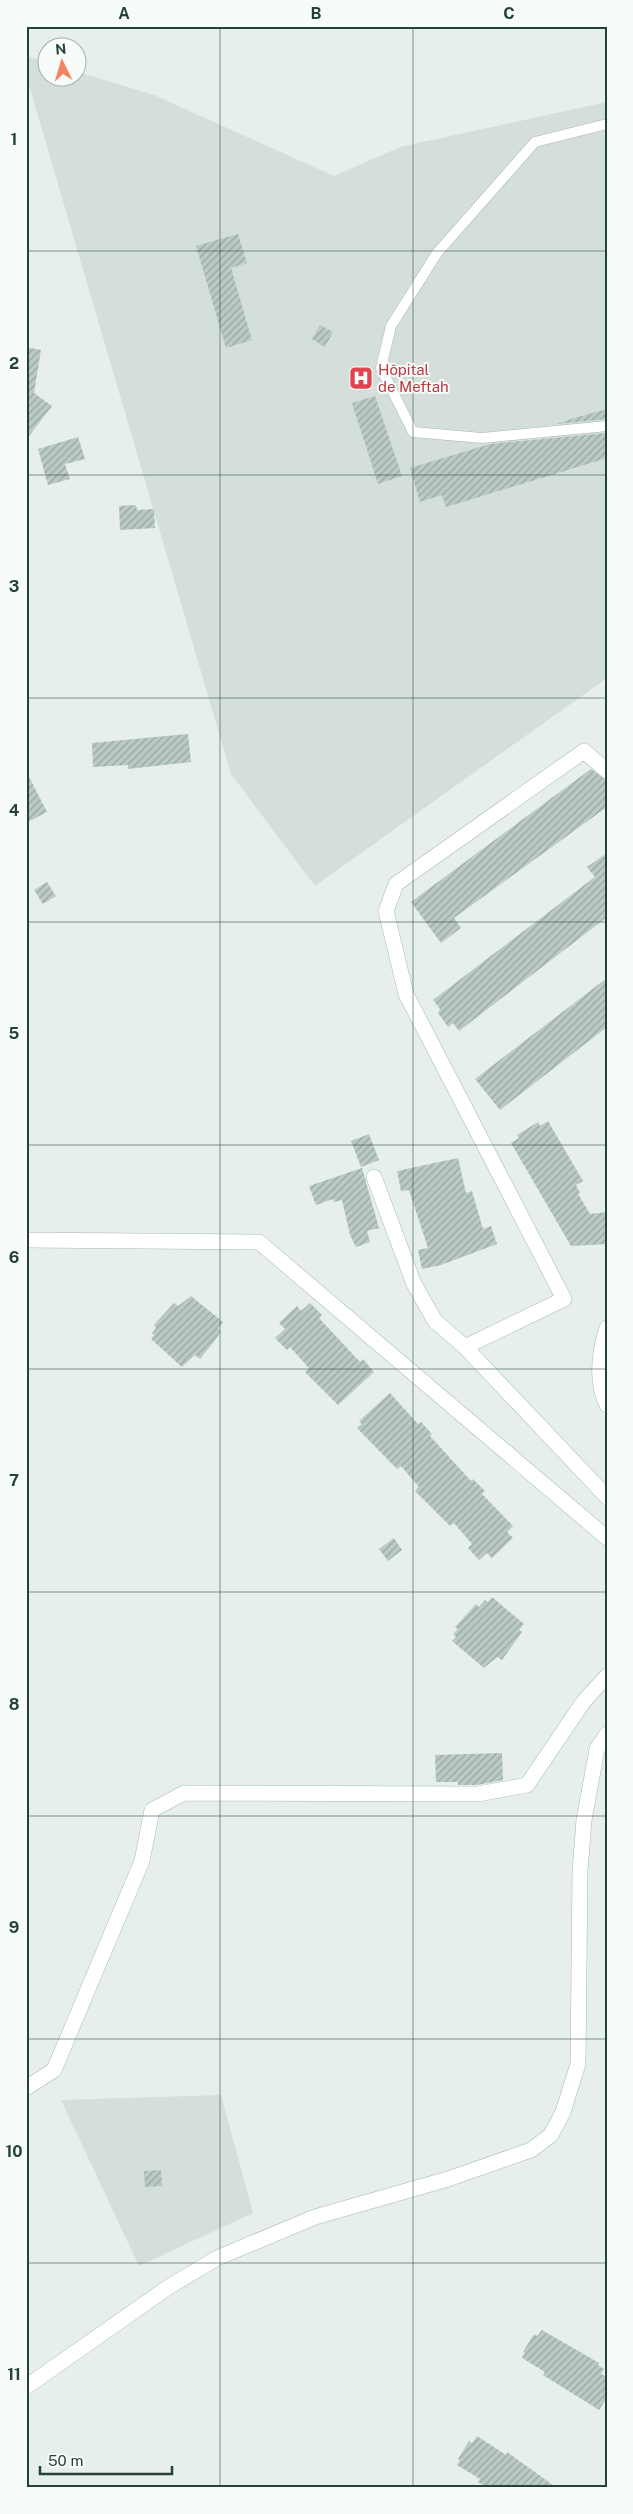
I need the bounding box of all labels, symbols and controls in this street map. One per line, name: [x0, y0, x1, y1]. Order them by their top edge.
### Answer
text: A: [118, 4, 130, 23]
text: B: [311, 4, 322, 23]
text: C: [503, 4, 515, 23]
north arrow: [38, 38, 88, 88]
text: N: [55, 41, 67, 57]
text: 1: [11, 130, 17, 149]
text: 2: [9, 354, 19, 373]
place label: Hôpital de Meftah: [378, 361, 449, 395]
hospital icon: Hôpital de Meftah: [348, 365, 374, 391]
text: 3: [9, 577, 19, 596]
text: 4: [9, 801, 20, 820]
text: 5: [9, 1024, 20, 1043]
text: 6: [9, 1248, 19, 1267]
text: 7: [9, 1471, 19, 1490]
text: 8: [9, 1695, 20, 1714]
text: 9: [9, 1918, 19, 1937]
text: 10: [5, 2142, 23, 2161]
text: 11: [7, 2365, 21, 2384]
scale bar: [40, 2444, 172, 2476]
text: 50 m: [48, 2452, 83, 2469]

